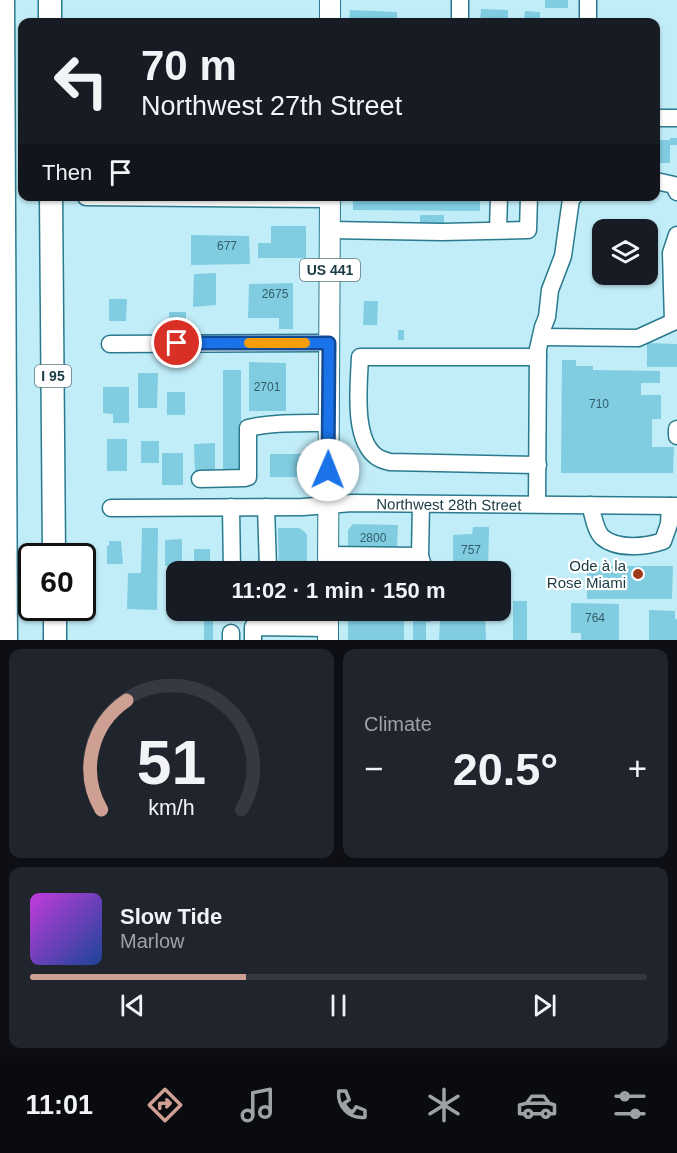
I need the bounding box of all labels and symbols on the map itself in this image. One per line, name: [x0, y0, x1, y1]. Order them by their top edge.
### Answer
house number: 677: [217, 239, 237, 253]
road number: US 441: [300, 259, 360, 281]
house number: 2675: [262, 287, 289, 301]
pin: [151, 317, 202, 368]
road number: I 95: [35, 365, 71, 387]
house number: 2701: [254, 380, 281, 394]
house number: 710: [589, 397, 609, 411]
position arrow: [296, 438, 360, 502]
street label: Northwest 28th Street: [376, 495, 522, 513]
house number: 2800: [360, 531, 387, 545]
speed limit sign: 60: [18, 543, 96, 621]
house number: 757: [461, 543, 481, 557]
place label: Ode à la Rose Miami: [547, 557, 627, 591]
marker: Ode à la Rose Miami: [631, 567, 645, 581]
house number: 764: [585, 611, 605, 625]

